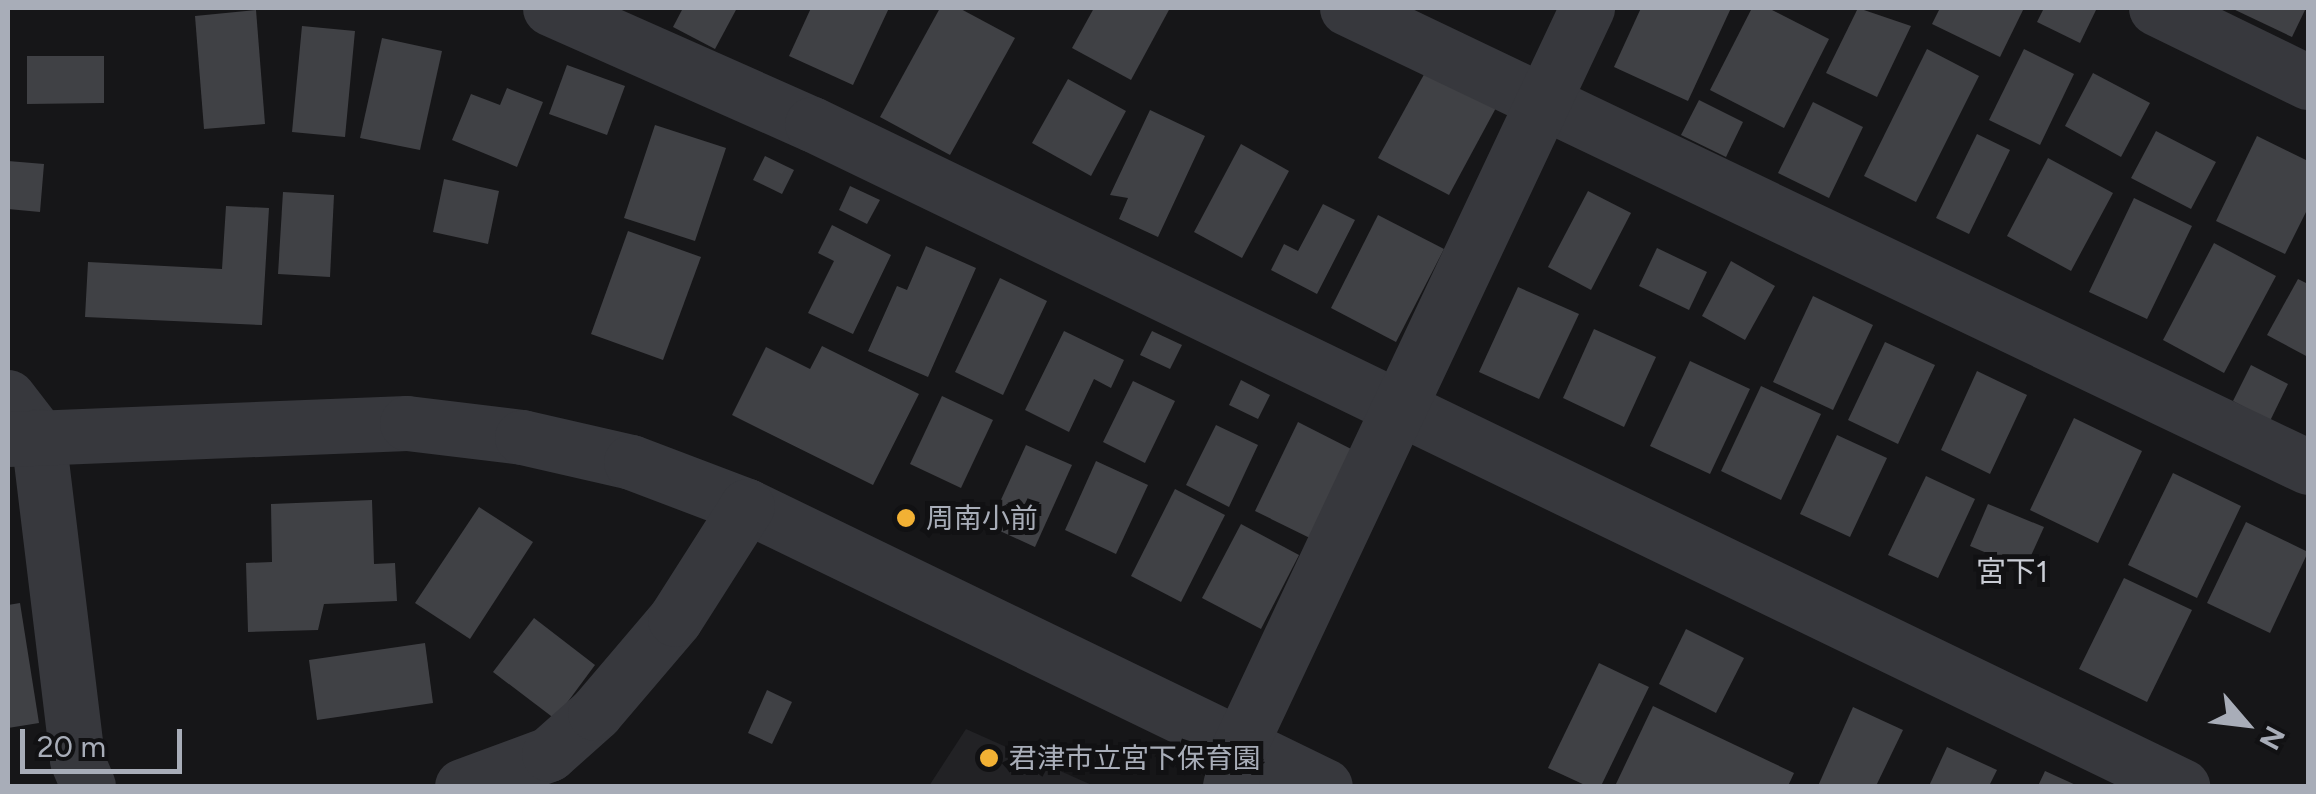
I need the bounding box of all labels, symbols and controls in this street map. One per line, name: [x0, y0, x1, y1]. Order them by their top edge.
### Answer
place label: 周南小前: [926, 501, 1038, 535]
marker: 周南小前: [895, 507, 917, 529]
district label: 宮下1: [1976, 554, 2048, 590]
north arrow: [2196, 674, 2296, 774]
scale bar: [25, 709, 188, 771]
text: N: [2252, 721, 2293, 756]
text: 20 m: [37, 728, 106, 765]
place label: 君津市立宮下保育園: [1009, 741, 1261, 775]
marker: 君津市立宮下保育園: [978, 747, 1000, 769]

